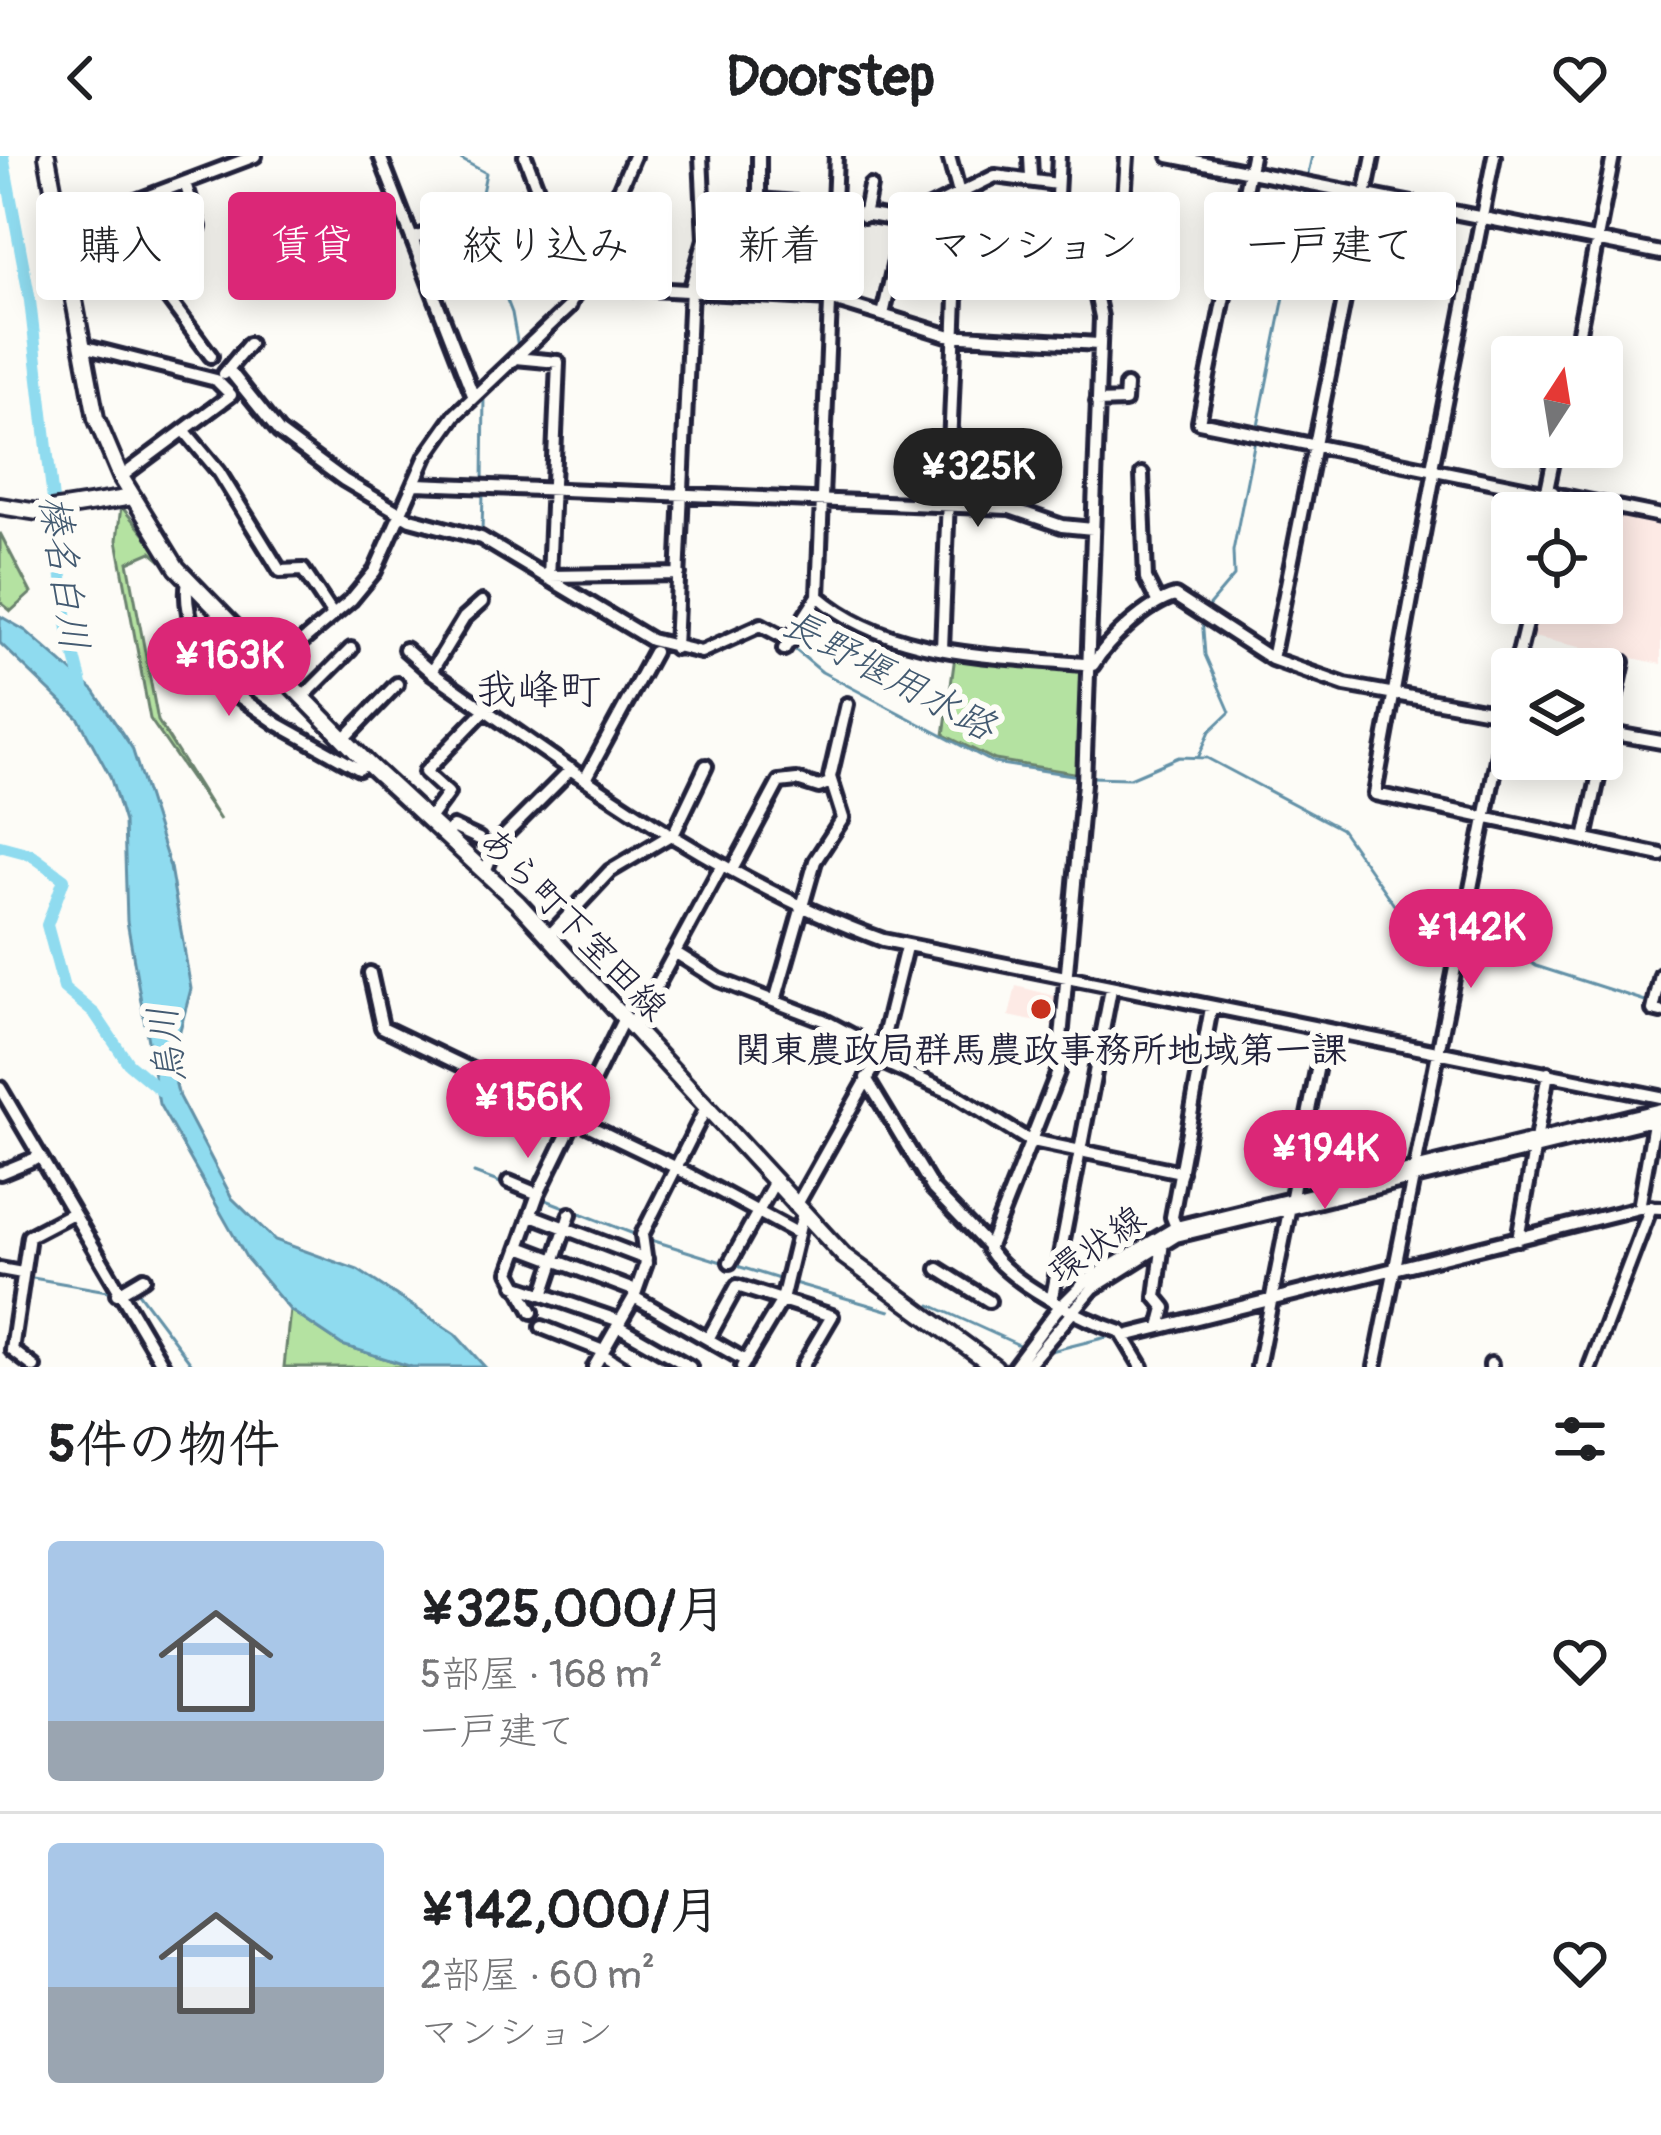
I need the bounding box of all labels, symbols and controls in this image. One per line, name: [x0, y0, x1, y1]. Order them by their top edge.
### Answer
text: Doorstep: [726, 44, 935, 112]
icon: back: [48, 45, 114, 111]
icon: heart: [1547, 45, 1613, 111]
chip: 購入: [36, 192, 204, 300]
chip: 賃貸: [228, 192, 396, 300]
chip: 絞り込み: [420, 192, 672, 300]
chip: 新着: [696, 192, 864, 300]
chip: マンション: [888, 192, 1180, 300]
chip: 一戸建て: [1204, 192, 1456, 300]
north arrow: [1491, 336, 1623, 468]
map controls: [1491, 336, 1623, 780]
pin: ¥325K: [894, 428, 1062, 530]
text: ¥325K: [920, 442, 1036, 491]
water label: 榛名白川: [29, 492, 99, 654]
button: locate: [1491, 492, 1623, 624]
water label: 長野堰用水路: [774, 598, 1006, 752]
pin: ¥163K: [145, 617, 313, 719]
text: ¥163K: [174, 631, 284, 680]
button: layers: [1491, 648, 1623, 780]
district label: 我峰町: [475, 665, 601, 717]
street label: あら町下室田線: [469, 818, 677, 1030]
pin: ¥142K: [1387, 889, 1555, 991]
text: ¥142K: [1416, 903, 1526, 952]
marker: 関東農政局群馬農政事務所地域第一課: [1028, 996, 1054, 1022]
water label: 烏川: [138, 1003, 196, 1087]
place label: 関東農政局群馬農政事務所地域第一課: [735, 1028, 1347, 1073]
pin: ¥156K: [444, 1059, 612, 1161]
text: ¥156K: [473, 1073, 583, 1122]
pin: ¥194K: [1241, 1110, 1409, 1212]
text: ¥194K: [1271, 1124, 1379, 1173]
street label: 環状線: [1040, 1196, 1154, 1294]
icon: filters: [1547, 1406, 1613, 1472]
text: 5件の物件: [48, 1413, 280, 1477]
text: ¥325,000/月: [420, 1578, 727, 1642]
icon: home: [144, 1589, 288, 1733]
icon: heart: [1547, 1628, 1613, 1694]
text: 5部屋 · 168 m²: [420, 1650, 663, 1699]
text: 一戸建て: [420, 1707, 576, 1756]
text: ¥142,000/月: [420, 1879, 720, 1943]
icon: home: [144, 1891, 288, 2035]
icon: heart: [1547, 1930, 1613, 1996]
text: 2部屋 · 60 m²: [420, 1951, 655, 2000]
text: マンション: [420, 2008, 613, 2057]

